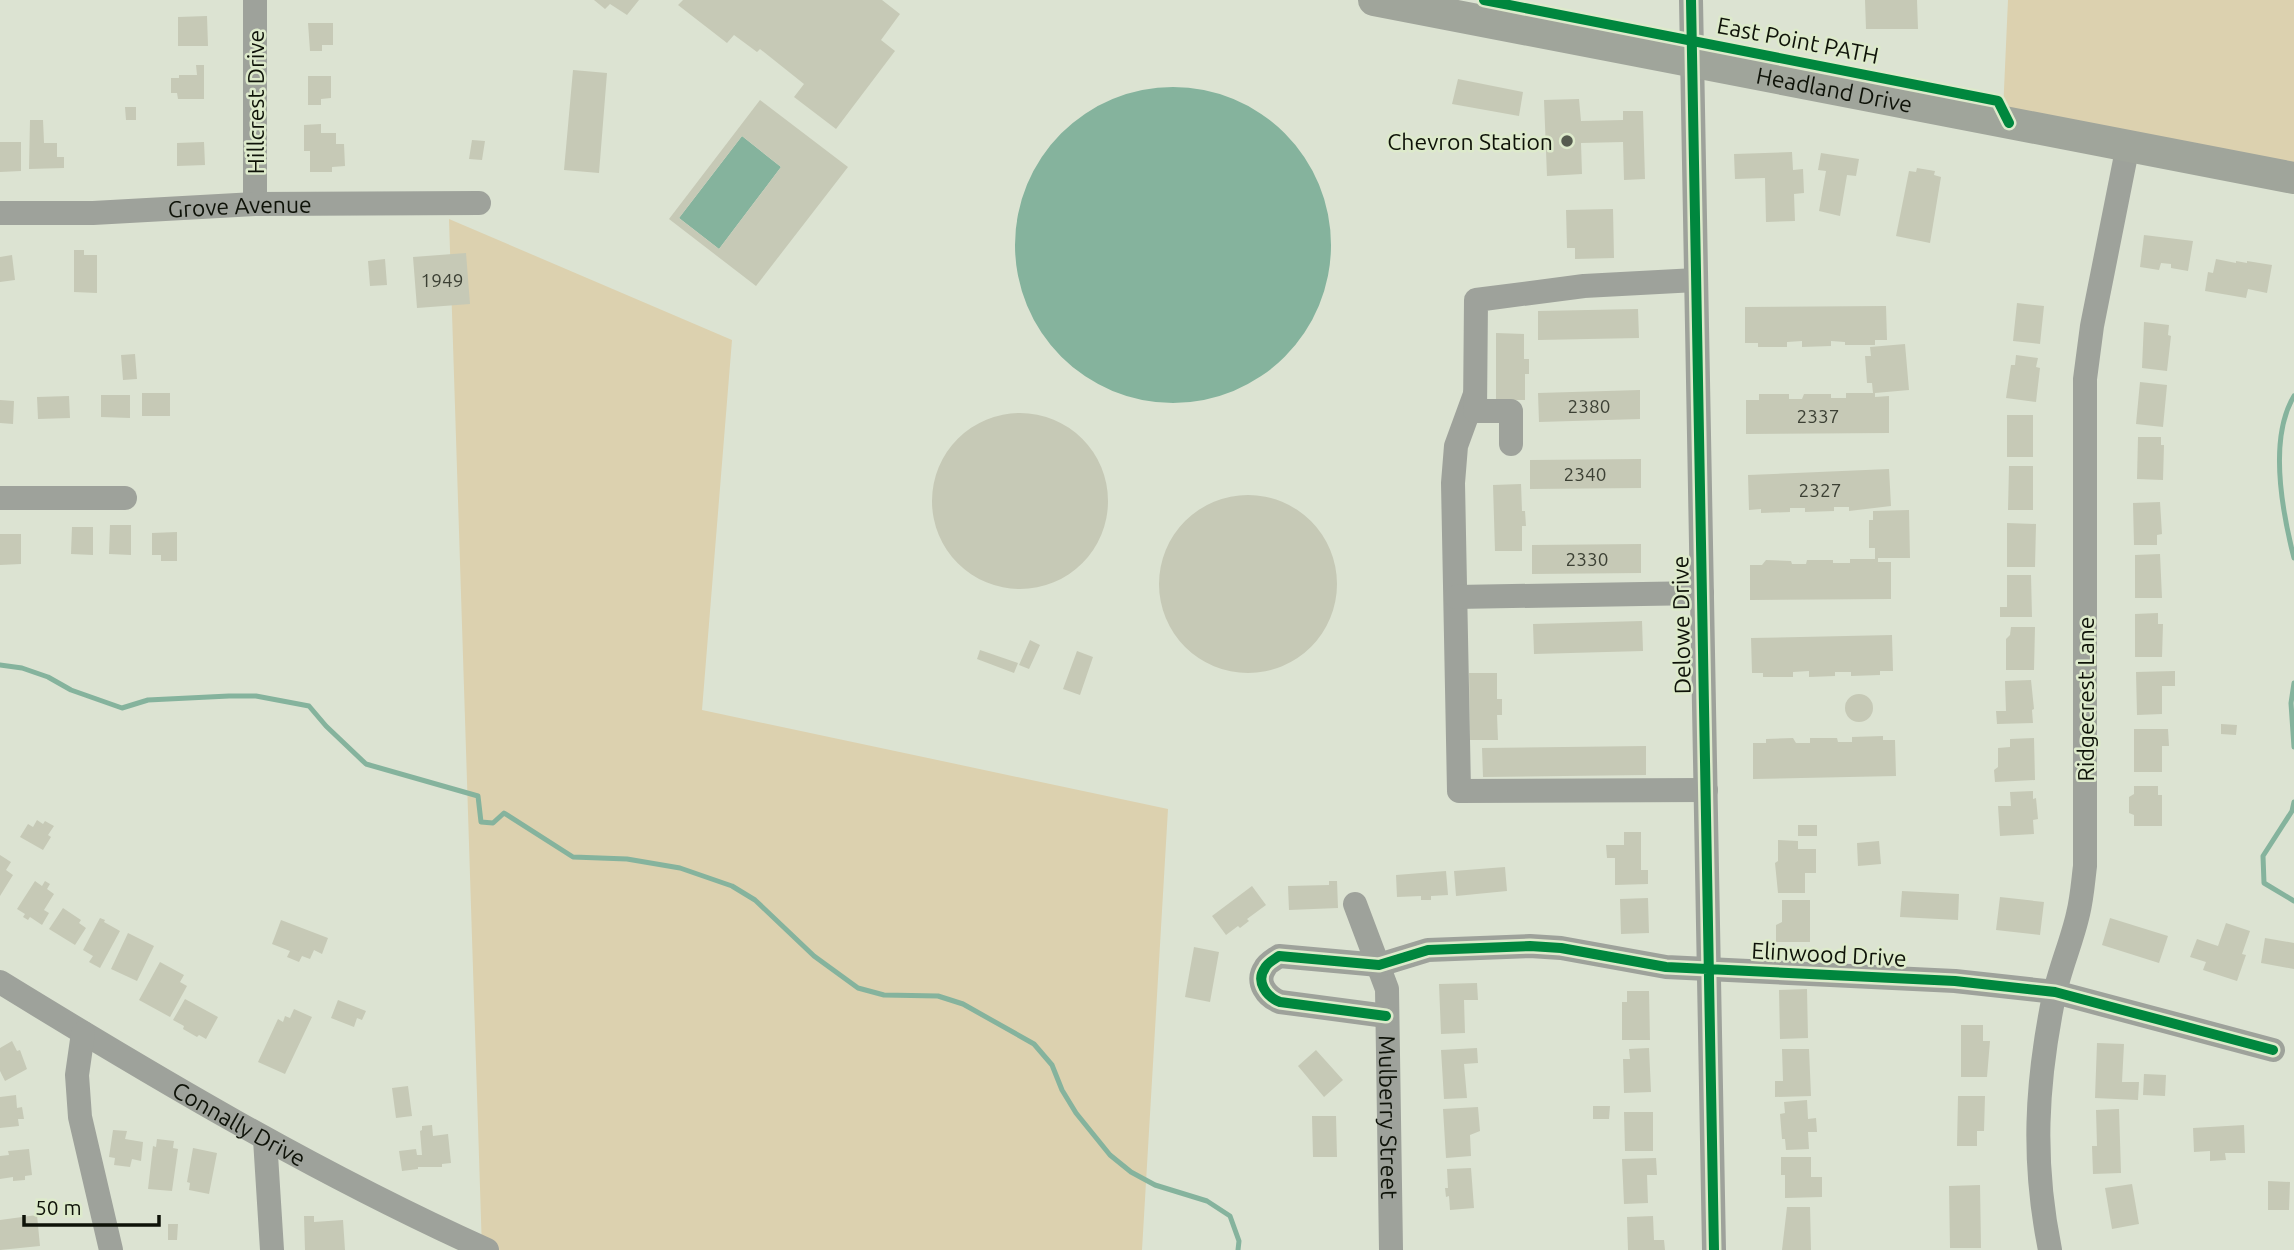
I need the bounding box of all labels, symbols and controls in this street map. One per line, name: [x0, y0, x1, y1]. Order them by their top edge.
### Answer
street label: East Point PATH: [1715, 12, 1881, 68]
street label: Hillcrest Drive: [243, 30, 268, 174]
street label: Headland Drive: [1754, 62, 1915, 116]
place label: Chevron Station: [1387, 129, 1553, 154]
marker: Chevron Station: [1559, 133, 1575, 149]
street label: Grove Avenue: [167, 191, 312, 221]
house number: 1949: [421, 269, 463, 291]
house number: 2380: [1568, 395, 1610, 417]
house number: 2337: [1797, 405, 1839, 427]
house number: 2340: [1564, 463, 1606, 485]
house number: 2327: [1799, 479, 1841, 501]
house number: 2330: [1566, 548, 1608, 570]
street label: Delowe Drive: [1667, 556, 1695, 694]
street label: Ridgecrest Lane: [2073, 616, 2098, 782]
street label: Elinwood Drive: [1751, 937, 1907, 971]
street label: Mulberry Street: [1375, 1035, 1403, 1199]
street label: Connally Drive: [168, 1076, 310, 1170]
scale bar: [24, 1184, 159, 1228]
text: 50 m: [35, 1195, 82, 1219]

